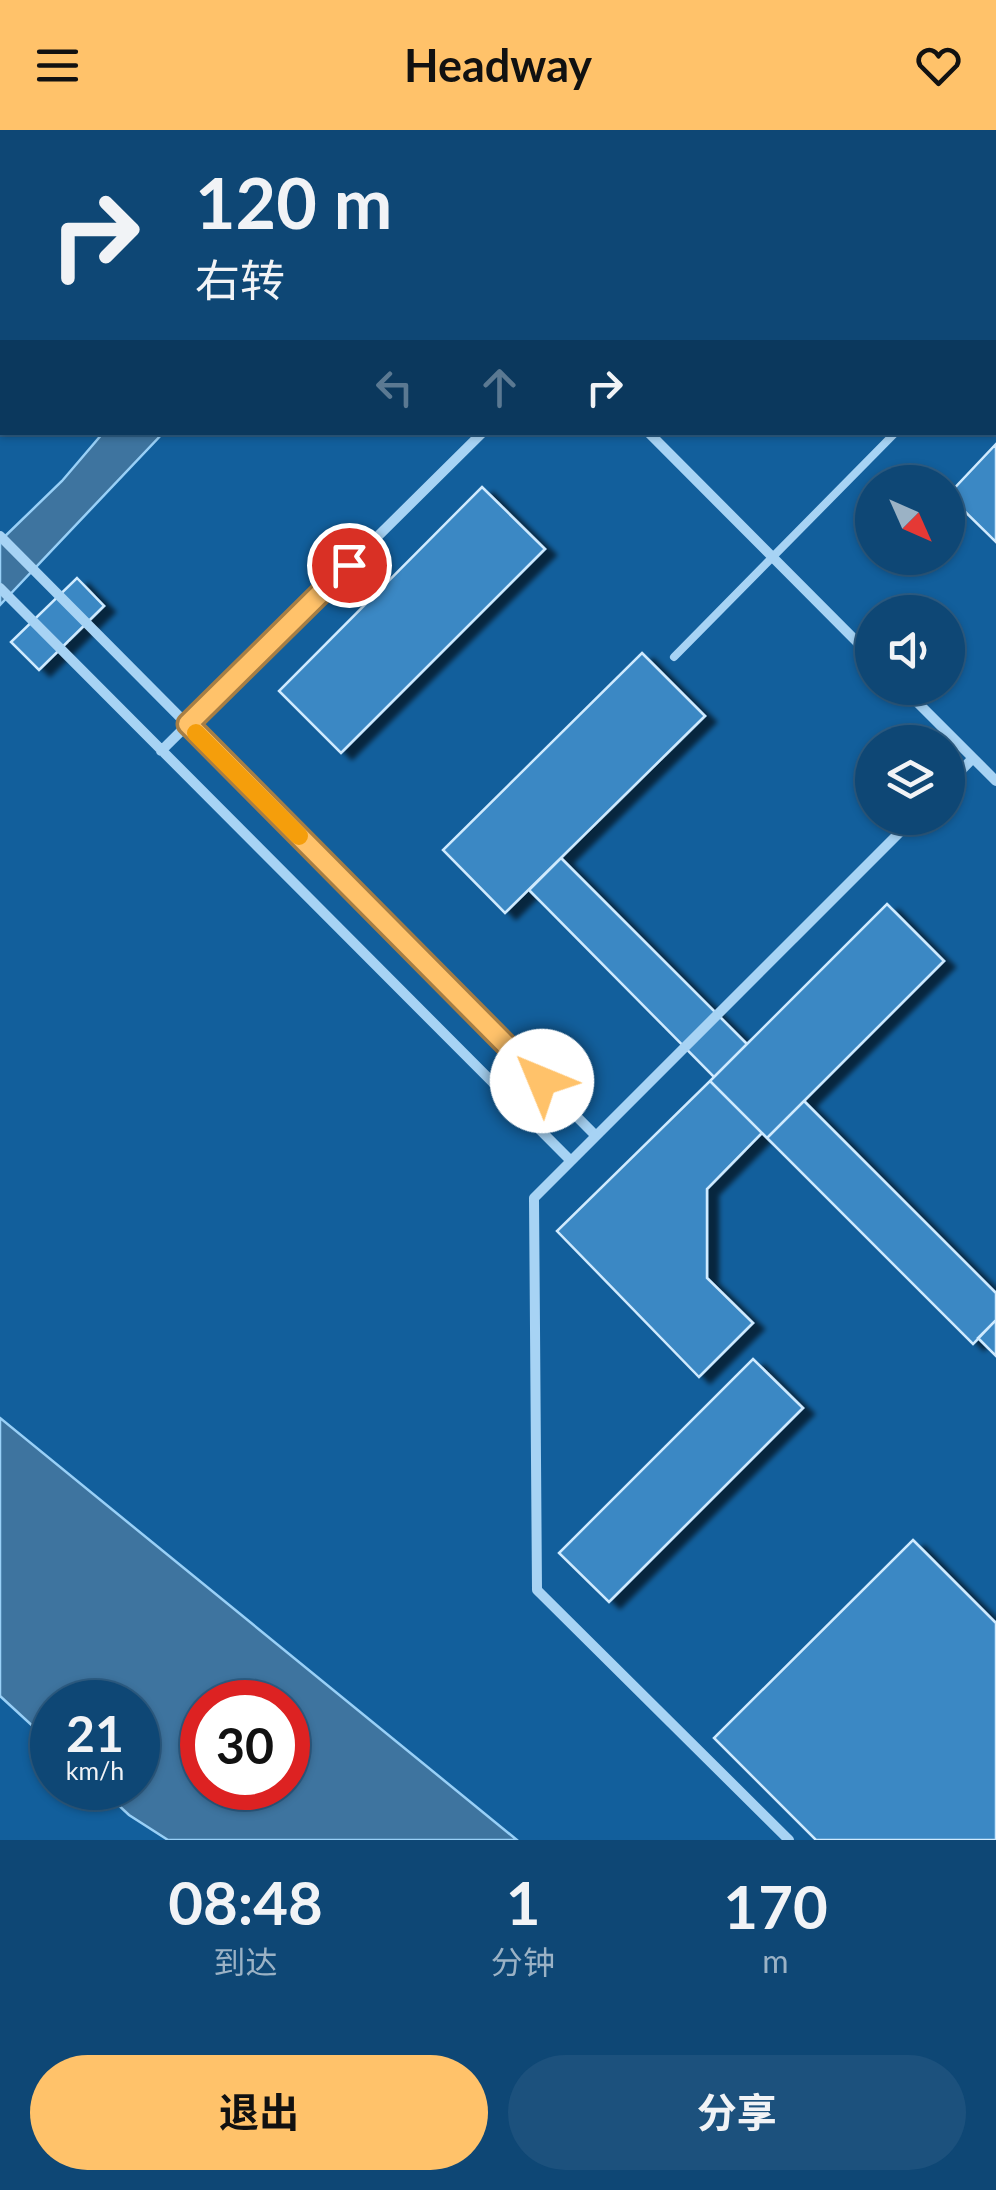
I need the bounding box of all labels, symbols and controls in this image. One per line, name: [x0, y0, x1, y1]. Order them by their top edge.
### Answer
icon: menu: [30, 38, 85, 93]
text: Headway: [404, 38, 592, 92]
icon: heart: [911, 38, 966, 93]
text: 120 m: [195, 160, 392, 244]
icon: right: [30, 170, 160, 300]
text: 右转: [195, 253, 285, 307]
icon: left: [367, 360, 422, 415]
icon: ahead: [472, 360, 527, 415]
icon: right: [577, 360, 632, 415]
north arrow: [855, 465, 965, 575]
map controls: [855, 465, 965, 835]
pin: [307, 523, 392, 608]
icon: arrive: [322, 538, 377, 593]
button: sound: [855, 595, 965, 705]
button: layers: [855, 725, 965, 835]
position arrow: [490, 1029, 594, 1133]
speed limit sign: 30: [180, 1680, 310, 1810]
text: 21: [66, 1703, 124, 1763]
text: km/h: [66, 1755, 124, 1785]
text: 08:48: [168, 1866, 323, 1938]
text: 1: [506, 1866, 541, 1938]
text: 170: [723, 1870, 828, 1942]
text: m: [762, 1941, 789, 1980]
text: 到达: [214, 1942, 278, 1981]
text: 分钟: [491, 1942, 555, 1981]
button: 退出: [30, 2055, 488, 2170]
button: 分享: [508, 2055, 966, 2170]

